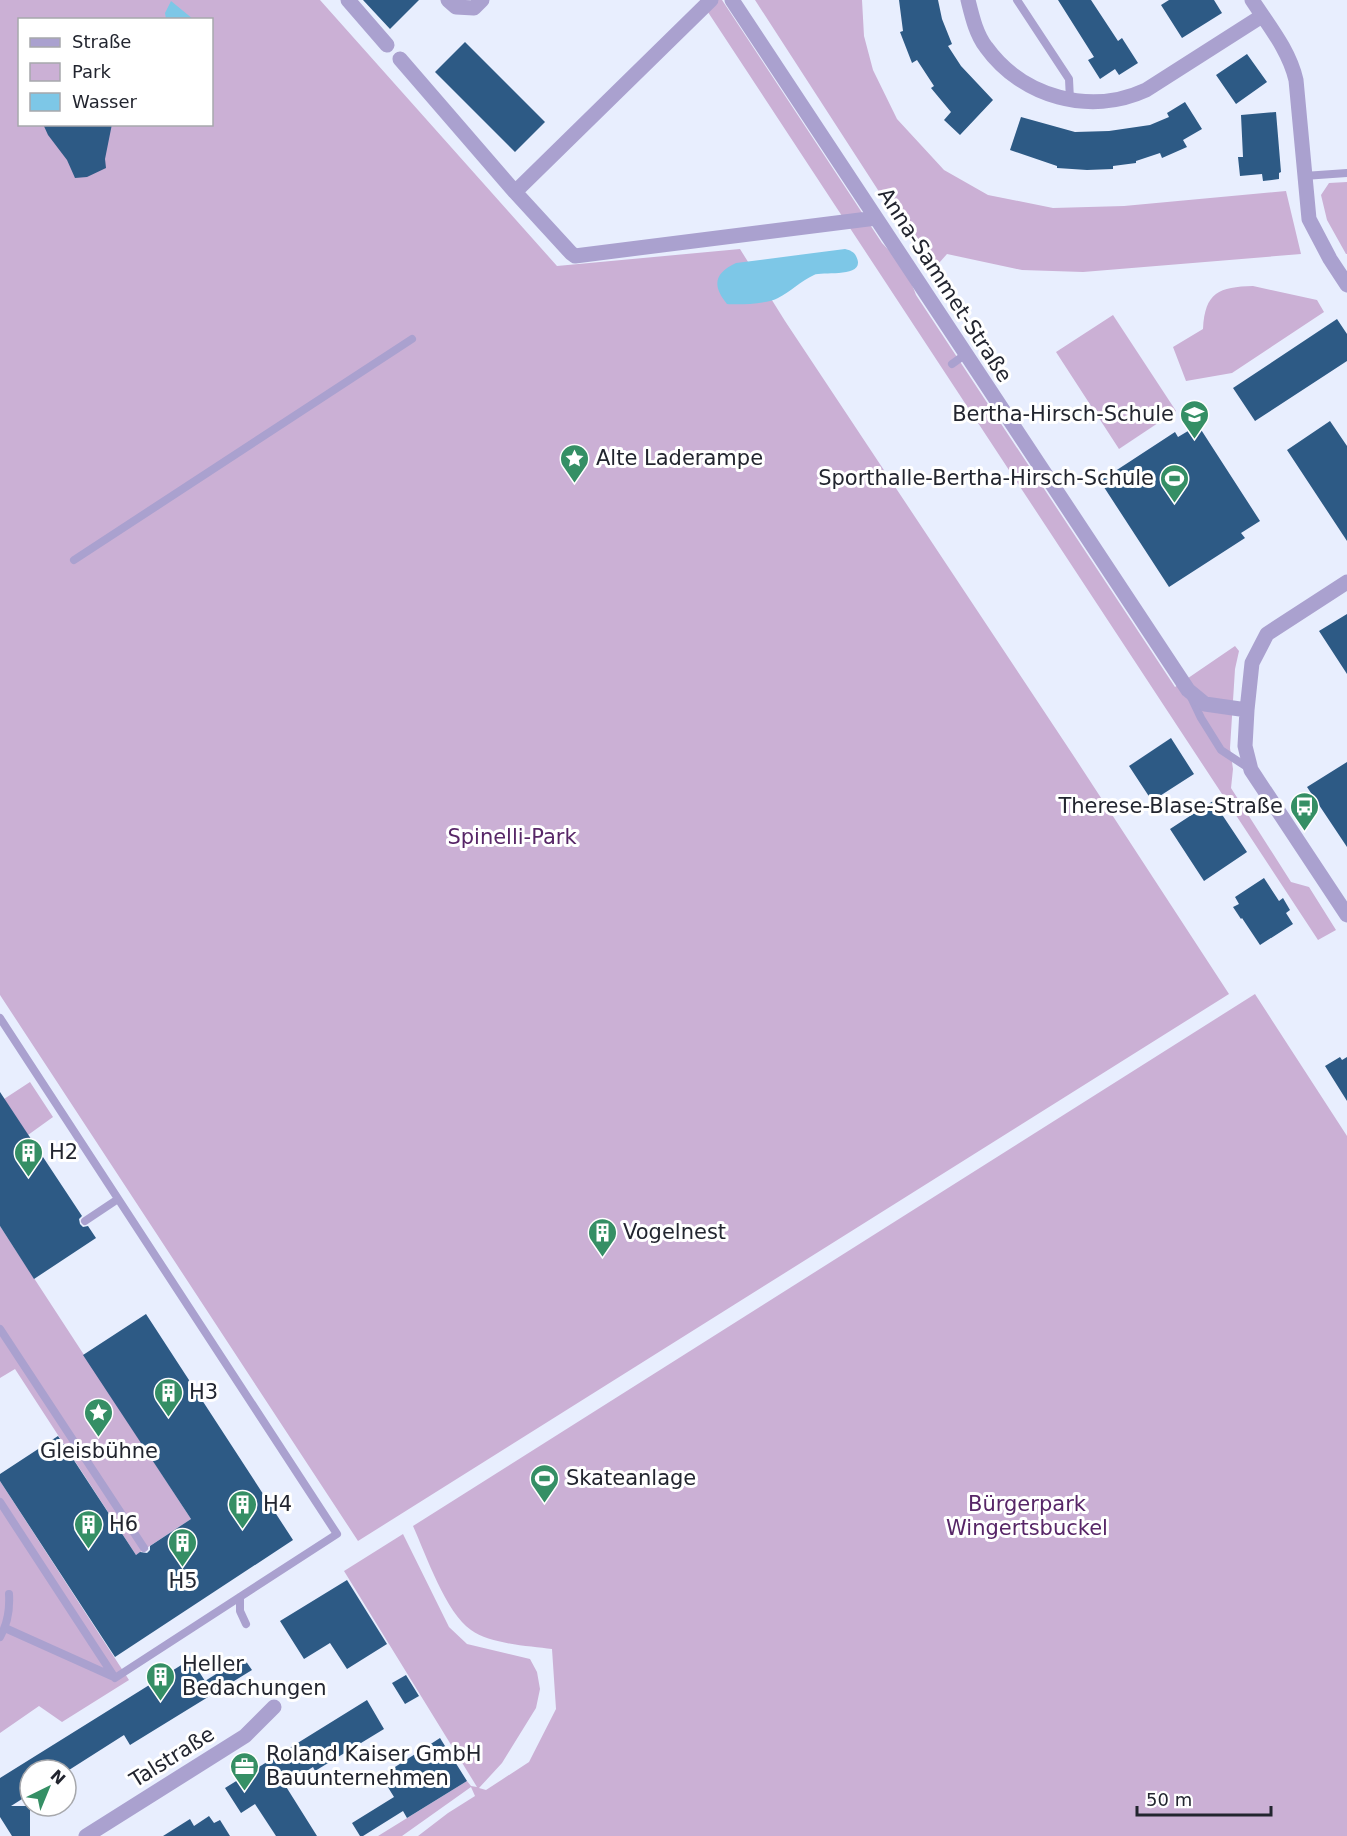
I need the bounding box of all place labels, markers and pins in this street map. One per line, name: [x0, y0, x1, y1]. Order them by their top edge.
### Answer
school or university icon: Bertha-Hirsch-Schule: [1179, 398, 1211, 440]
place label: Bertha-Hirsch-Schule: [952, 402, 1174, 426]
place icon: Alte Laderampe: [559, 442, 591, 484]
place label: Alte Laderampe: [596, 446, 763, 470]
sports icon: Sporthalle-Bertha-Hirsch-Schule: [1159, 462, 1191, 504]
place label: Sporthalle-Bertha-Hirsch-Schule: [818, 466, 1154, 490]
bus stop icon: Therese-Blase-Straße: [1288, 790, 1320, 832]
place label: Therese-Blase-Straße: [1057, 794, 1283, 818]
building icon: H2: [12, 1136, 44, 1178]
place label: H2: [49, 1140, 78, 1164]
building icon: Vogelnest: [586, 1216, 618, 1258]
place label: Vogelnest: [623, 1220, 726, 1244]
building icon: H3: [152, 1376, 184, 1418]
place label: H3: [189, 1380, 218, 1404]
place icon: Gleisbühne: [83, 1396, 115, 1438]
place label: Gleisbühne: [40, 1439, 158, 1463]
sports icon: Skateanlage: [529, 1462, 561, 1504]
place label: Skateanlage: [566, 1466, 696, 1490]
building icon: H4: [226, 1488, 258, 1530]
place label: H4: [263, 1492, 292, 1516]
building icon: H6: [72, 1508, 104, 1550]
place label: H6: [109, 1512, 138, 1536]
building icon: H5: [167, 1526, 199, 1568]
place label: H5: [168, 1569, 198, 1593]
place label: Heller Bedachungen: [182, 1652, 327, 1700]
building icon: Heller Bedachungen: [145, 1660, 177, 1702]
place label: Roland Kaiser GmbH Bauunternehmen: [266, 1742, 482, 1790]
office icon: Roland Kaiser GmbH Bauunternehmen: [229, 1750, 261, 1792]

